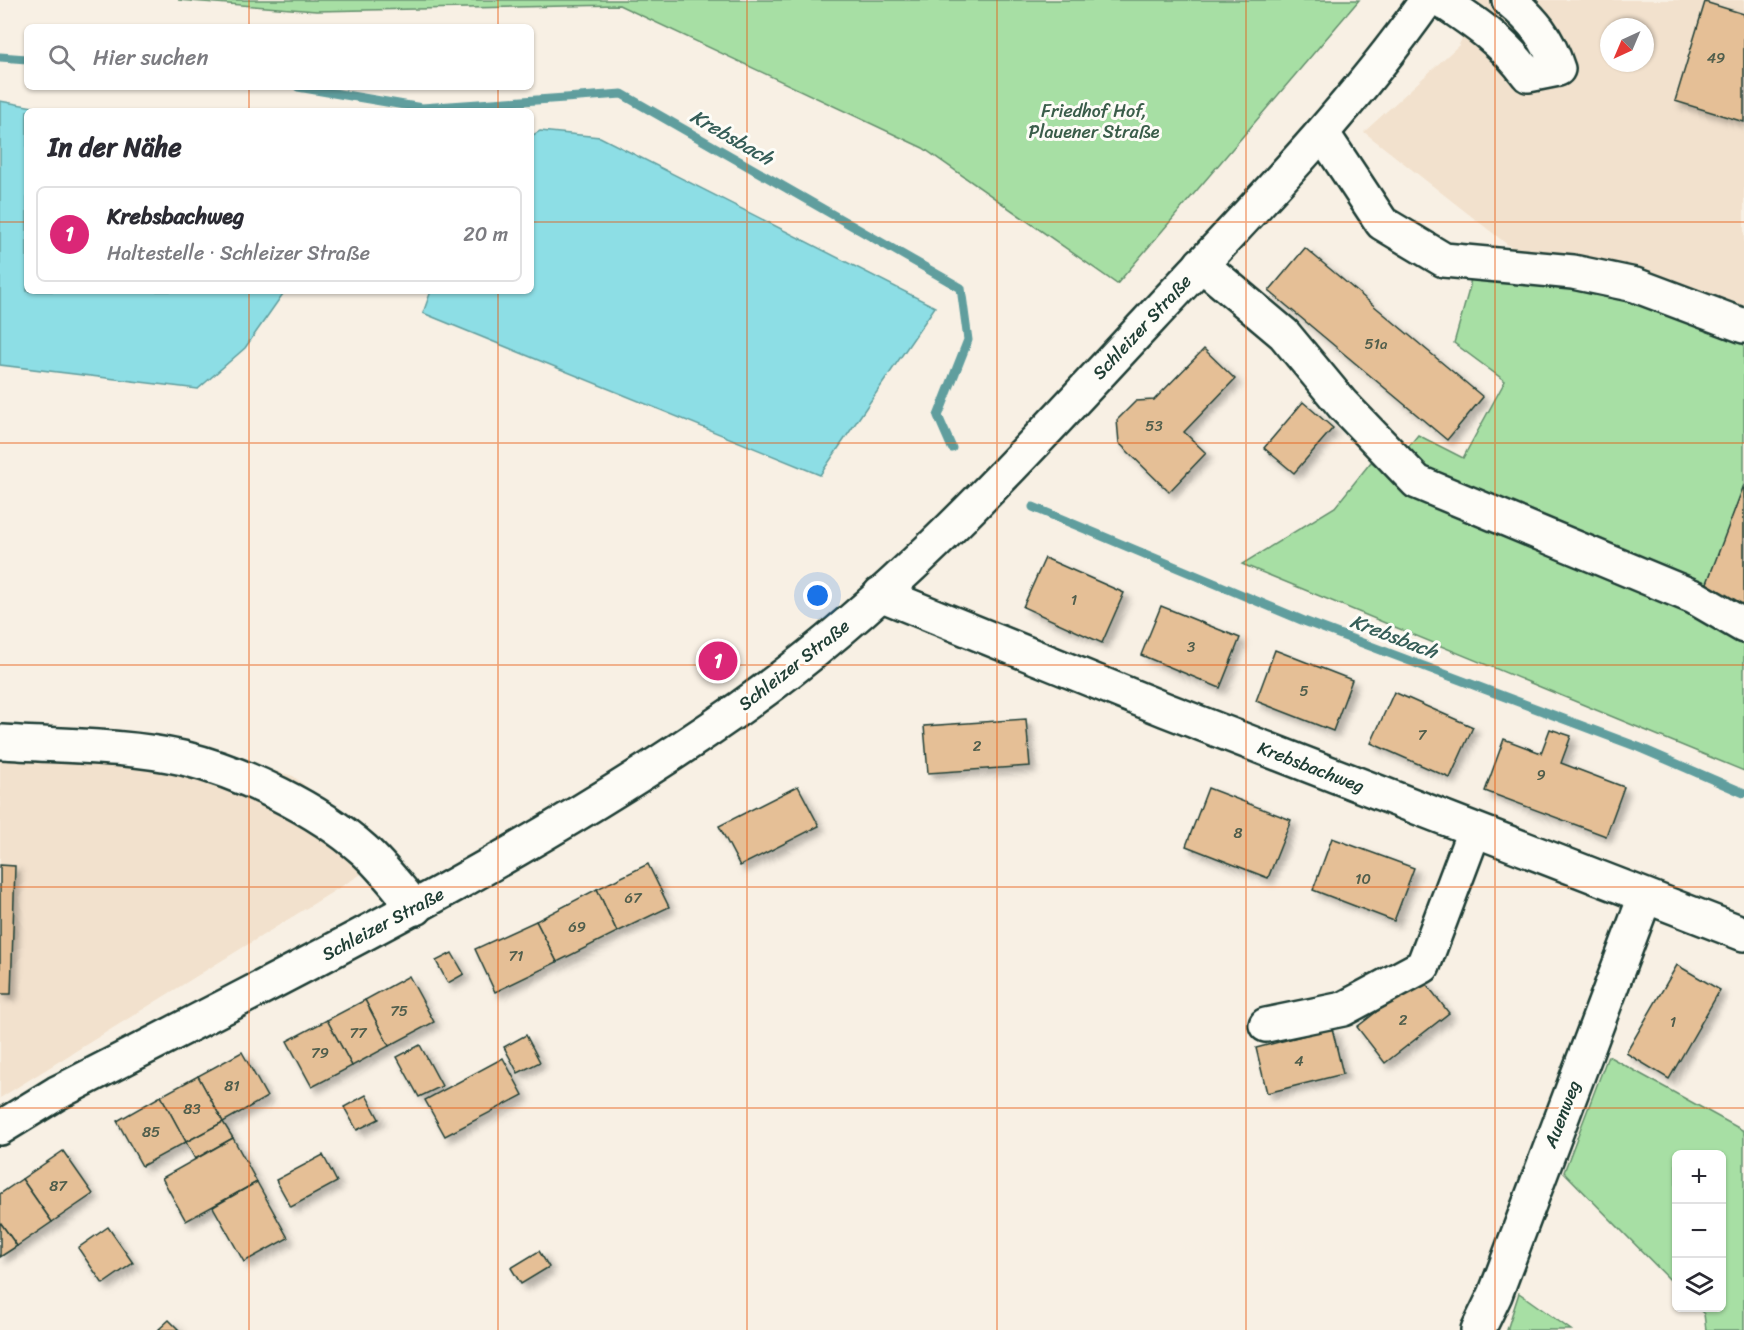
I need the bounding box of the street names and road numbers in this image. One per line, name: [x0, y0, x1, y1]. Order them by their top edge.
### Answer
street label: Schleizer Straße: [1084, 267, 1200, 387]
street label: Schleizer Straße: [731, 611, 857, 719]
street label: Krebsbachweg: [1253, 732, 1369, 802]
street label: Schleizer Straße: [316, 878, 450, 970]
street label: Auenweg: [1534, 1075, 1590, 1154]

